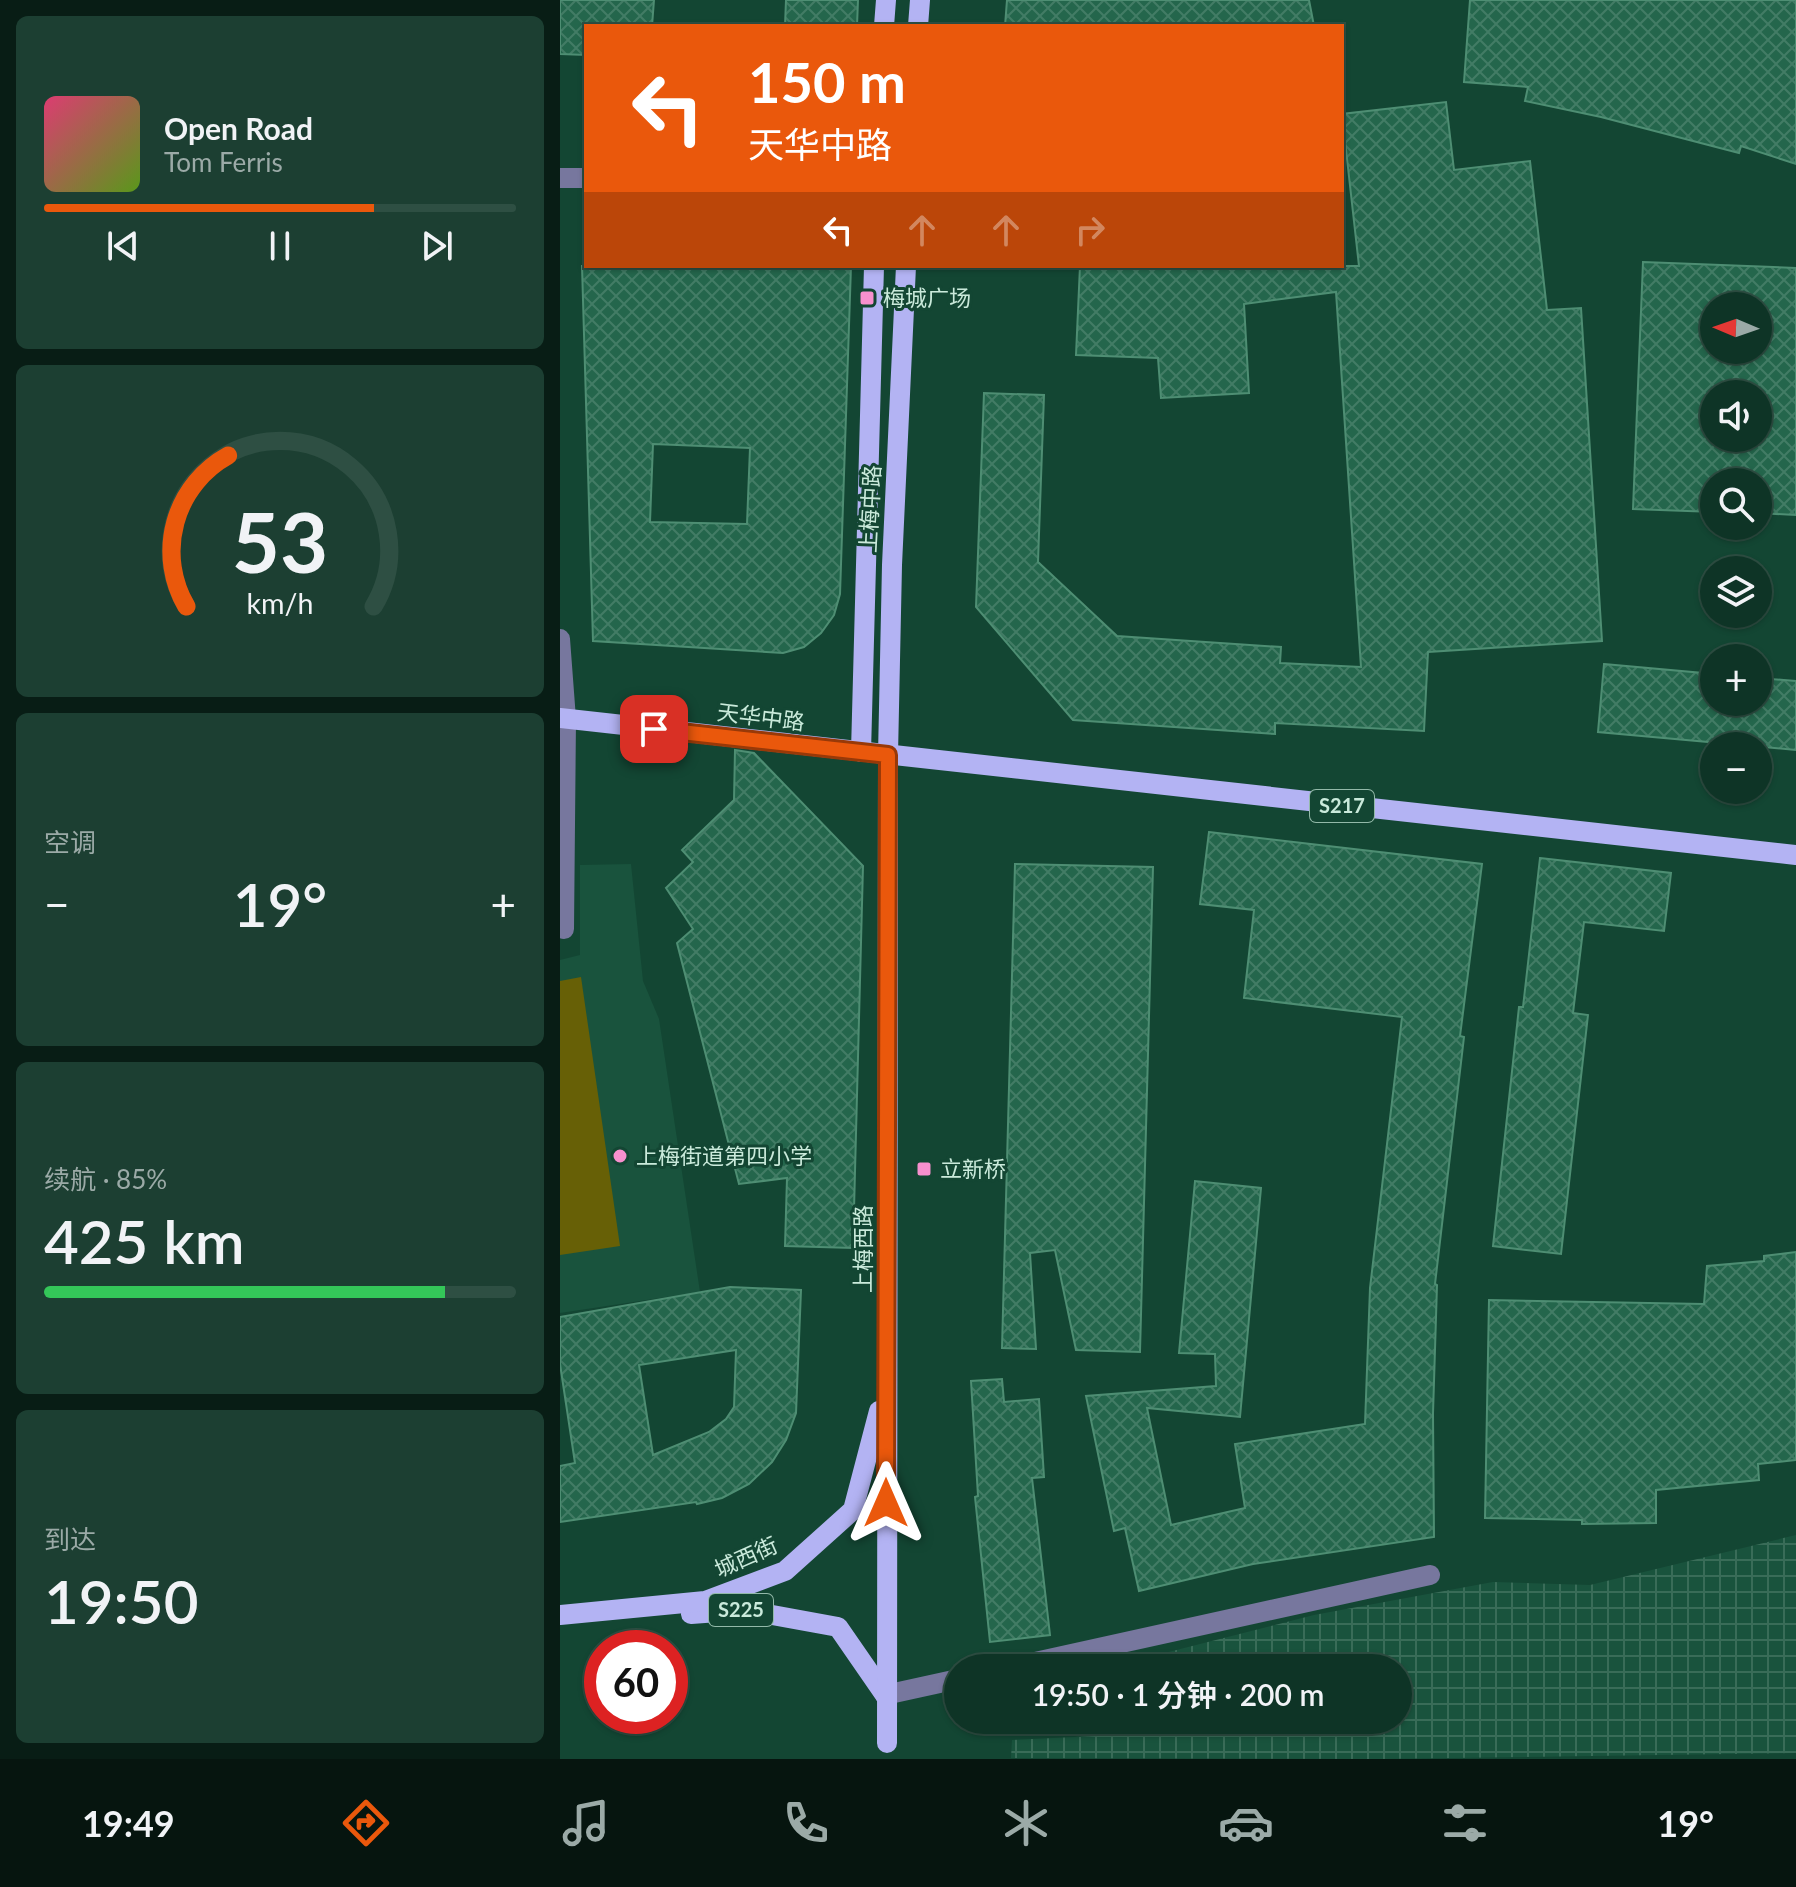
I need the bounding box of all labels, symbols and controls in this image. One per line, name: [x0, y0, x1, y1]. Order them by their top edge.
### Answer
text: 150 m: [748, 48, 906, 115]
icon: left: [616, 56, 720, 160]
text: Open Road: [164, 110, 313, 146]
text: 天华中路: [748, 122, 892, 166]
text: Tom Ferris: [164, 146, 283, 178]
icon: left: [816, 208, 860, 252]
icon: ahead: [900, 208, 944, 252]
icon: ahead: [984, 208, 1028, 252]
icon: right: [1068, 208, 1112, 252]
icon: previous: [101, 224, 145, 268]
icon: pause: [258, 224, 302, 268]
icon: next: [415, 224, 459, 268]
place label: 梅城广场: [883, 284, 971, 311]
marker: 梅城广场: [858, 289, 876, 307]
north arrow: [1700, 292, 1772, 364]
map controls: [1700, 292, 1772, 804]
button: sound: [1700, 380, 1772, 452]
street label: 上梅中路: [854, 464, 885, 554]
button: search: [1700, 468, 1772, 540]
text: 53: [232, 490, 328, 590]
button: layers: [1700, 556, 1772, 628]
text: km/h: [247, 586, 313, 620]
button: +: [1700, 644, 1772, 716]
pin: [620, 695, 688, 763]
street label: 天华中路: [716, 698, 806, 735]
icon: arrive: [632, 707, 676, 751]
button: −: [1700, 732, 1772, 804]
road number: S217: [1310, 790, 1374, 822]
text: 空调: [44, 826, 96, 858]
text: 19°: [233, 868, 327, 940]
text: −: [44, 878, 70, 930]
text: +: [490, 878, 516, 930]
place label: 上梅街道第四小学: [636, 1142, 812, 1169]
marker: 上梅街道第四小学: [611, 1147, 629, 1165]
place label: 立新桥: [940, 1155, 1006, 1182]
marker: 立新桥: [915, 1160, 933, 1178]
text: 续航 · 85%: [44, 1163, 167, 1195]
text: 425 km: [44, 1205, 245, 1277]
street label: 上梅西路: [849, 1205, 876, 1293]
position arrow: [844, 1461, 928, 1545]
text: 到达: [44, 1523, 96, 1555]
street label: 城西街: [710, 1531, 781, 1582]
text: 19:50: [44, 1565, 198, 1637]
road number: S225: [709, 1594, 773, 1626]
speed limit sign: 60: [584, 1630, 688, 1734]
text: 19:50 · 1 分钟 · 200 m: [1032, 1676, 1324, 1712]
icon: directions: [338, 1795, 394, 1851]
icon: music: [558, 1795, 614, 1851]
icon: phone: [778, 1795, 834, 1851]
icon: climate: [998, 1795, 1054, 1851]
icon: car: [1218, 1795, 1274, 1851]
icon: filters: [1437, 1795, 1493, 1851]
text: 19:49: [82, 1801, 175, 1845]
text: 19°: [1657, 1801, 1714, 1845]

